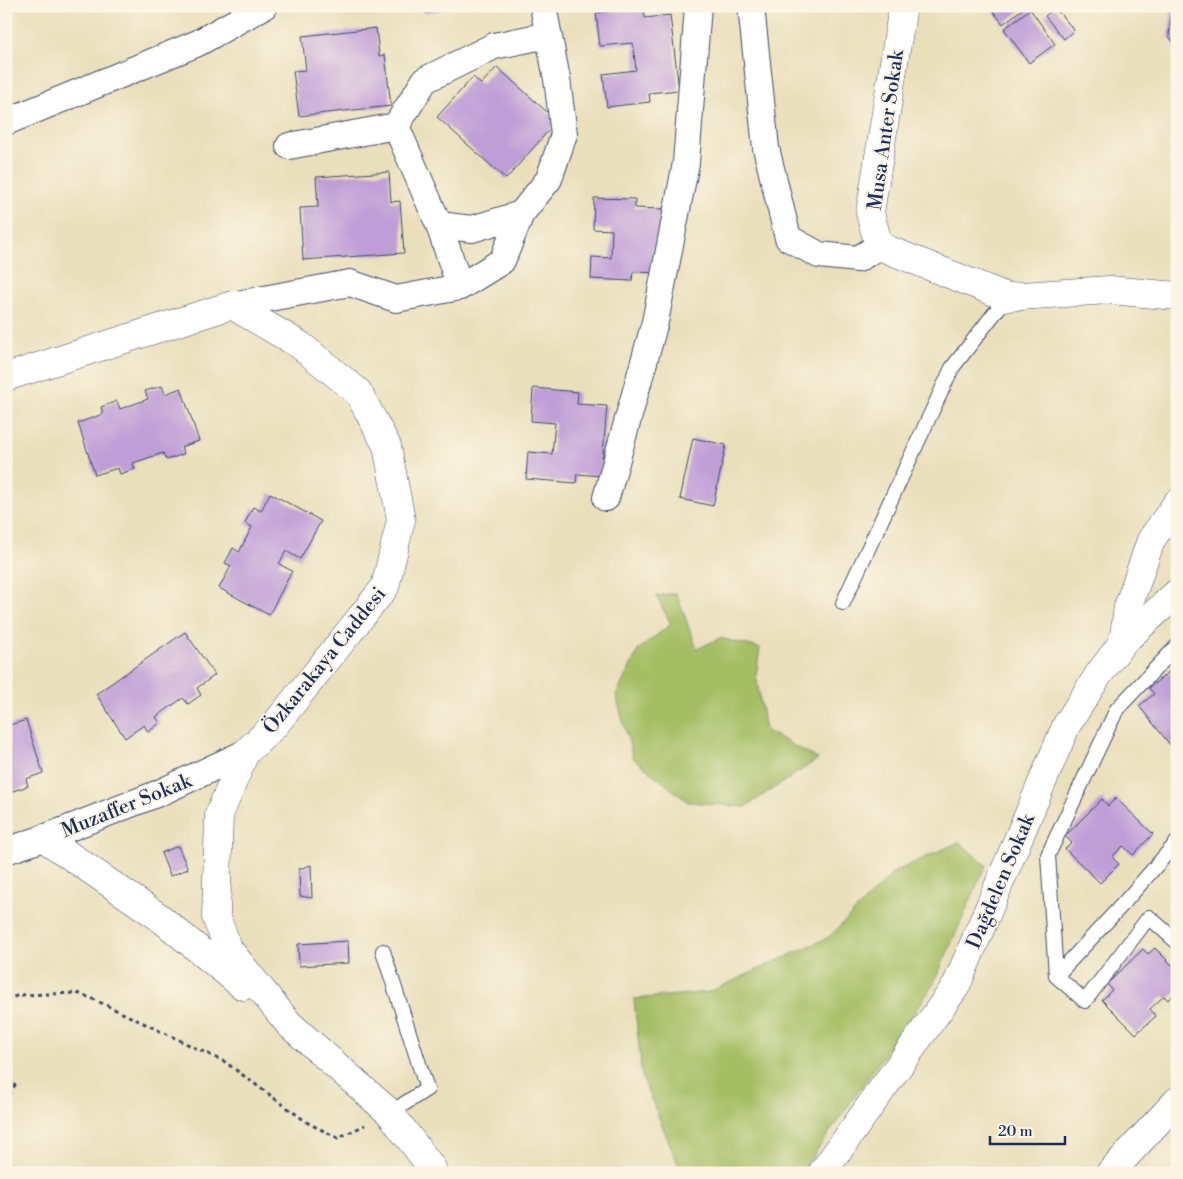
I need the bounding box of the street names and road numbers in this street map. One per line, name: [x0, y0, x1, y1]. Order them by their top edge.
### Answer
street label: Musa Anter Sokak: [863, 47, 910, 212]
street label: Özkarakaya Caddesi: [257, 581, 392, 740]
street label: Muzaffer Sokak: [58, 768, 197, 844]
street label: Dağdelen Sokak: [962, 809, 1042, 953]

